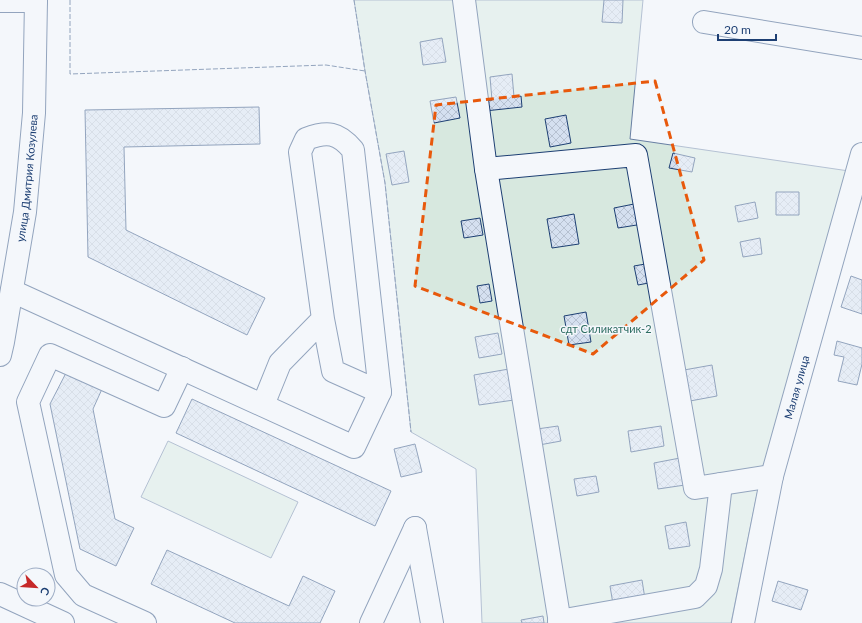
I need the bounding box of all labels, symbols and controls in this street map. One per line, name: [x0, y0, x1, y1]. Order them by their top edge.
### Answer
scale bar: [718, 16, 776, 42]
text: 20 m: [724, 22, 751, 37]
street label: улица Дмитрия Козулева: [13, 114, 40, 243]
park label: сдт Силикатчик-2: [560, 322, 652, 335]
street label: Малая улица: [781, 354, 811, 421]
north arrow: [16, 567, 56, 607]
text: С: [38, 585, 53, 598]

